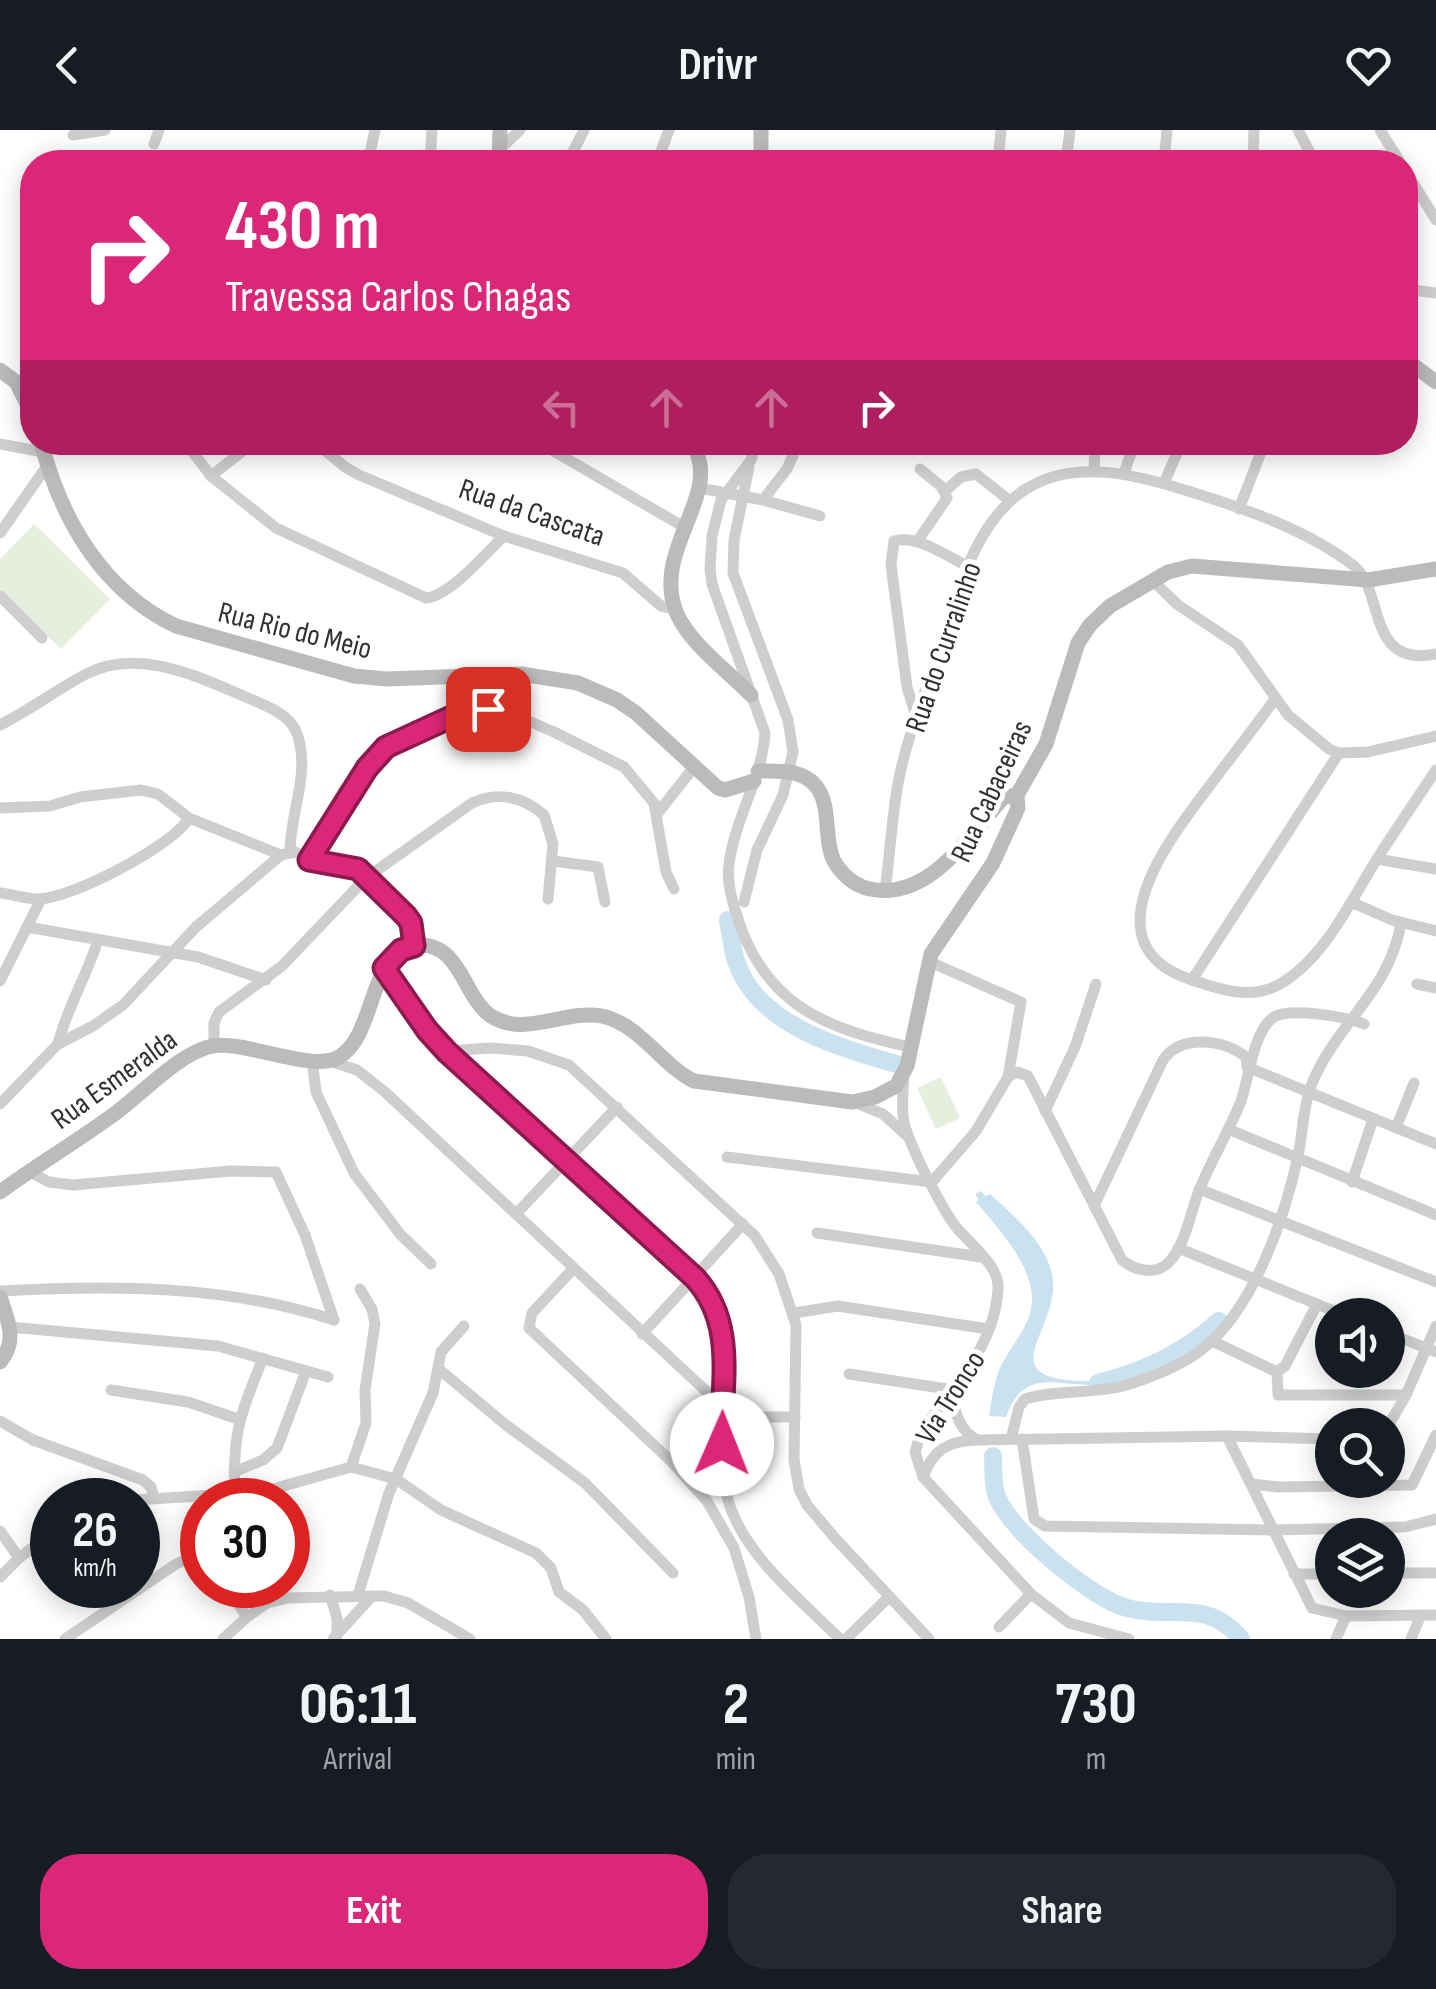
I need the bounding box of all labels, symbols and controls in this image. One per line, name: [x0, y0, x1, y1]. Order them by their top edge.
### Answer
icon: back: [40, 38, 95, 93]
text: Drivr: [678, 38, 758, 93]
icon: heart: [1341, 38, 1396, 93]
text: 430 m: [225, 185, 380, 269]
icon: right: [60, 190, 190, 320]
text: Travessa Carlos Chagas: [225, 270, 571, 325]
icon: left: [534, 380, 589, 435]
icon: ahead: [639, 380, 694, 435]
icon: ahead: [744, 380, 799, 435]
icon: right: [849, 380, 904, 435]
street label: Rua da Cascata: [454, 471, 609, 555]
street label: Rua do Curralinho: [898, 557, 990, 737]
street label: Rua Rio do Meio: [214, 595, 375, 667]
pin: [446, 667, 531, 752]
icon: arrive: [461, 682, 516, 737]
street label: Rua Cabaceiras: [943, 715, 1040, 868]
street label: Rua Esmeralda: [45, 1022, 184, 1137]
map controls: [1315, 1298, 1405, 1608]
button: sound: [1315, 1298, 1405, 1388]
street label: Via Tronco: [908, 1344, 993, 1451]
position arrow: [670, 1392, 774, 1496]
button: search: [1315, 1408, 1405, 1498]
speed limit sign: 30: [180, 1478, 310, 1608]
text: 26: [72, 1501, 118, 1561]
button: layers: [1315, 1518, 1405, 1608]
text: km/h: [73, 1553, 117, 1584]
text: 06:11: [299, 1669, 416, 1741]
text: 2: [723, 1669, 749, 1741]
text: 730: [1055, 1669, 1137, 1741]
text: Arrival: [323, 1740, 392, 1779]
text: min: [716, 1740, 756, 1779]
text: m: [1086, 1740, 1106, 1779]
button: Exit: [40, 1854, 708, 1969]
button: Share: [728, 1854, 1396, 1969]

